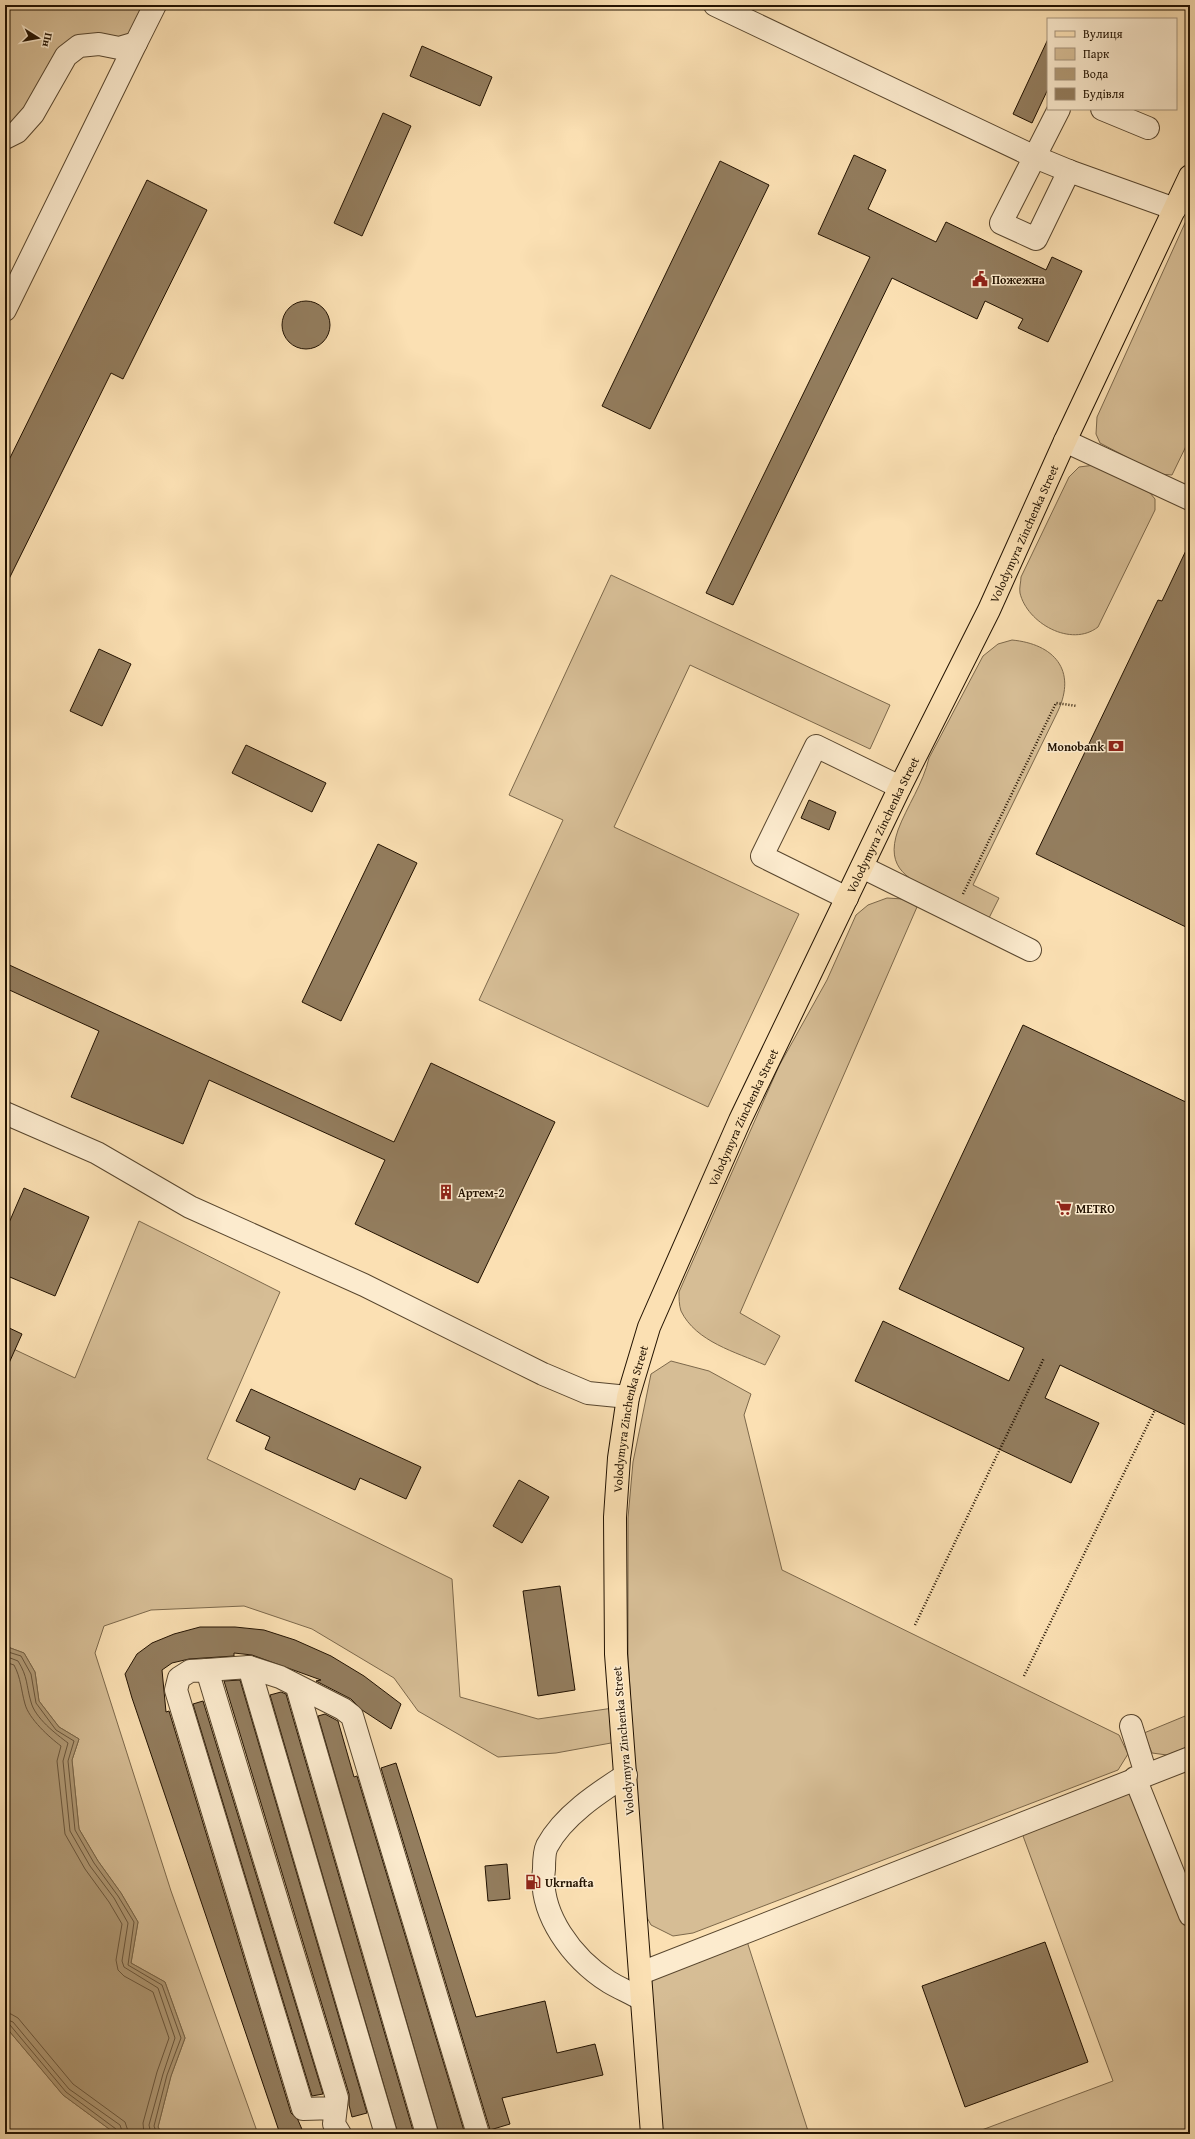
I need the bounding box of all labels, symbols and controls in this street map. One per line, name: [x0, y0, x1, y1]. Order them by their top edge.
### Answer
north arrow: [18, 18, 58, 58]
legend: [1047, 18, 1177, 110]
text: Вулиця: [1083, 25, 1123, 42]
text: Пн: [39, 31, 57, 49]
text: Парк: [1083, 45, 1110, 62]
text: Вода: [1083, 65, 1108, 82]
text: Будівля: [1083, 85, 1124, 102]
public building icon: Пожежна: [971, 270, 989, 288]
place label: Пожежна: [992, 271, 1046, 288]
street label: Volodymyra Zinchenka Street: [985, 461, 1062, 605]
bank icon: Monobank: [1107, 737, 1125, 755]
place label: Monobank: [1047, 738, 1104, 755]
street label: Volodymyra Zinchenka Street: [842, 753, 923, 896]
street label: Volodymyra Zinchenka Street: [704, 1045, 782, 1189]
building icon: Артем-2: [437, 1183, 455, 1201]
place label: Артем-2: [458, 1184, 504, 1201]
supermarket icon: METRO: [1055, 1199, 1073, 1217]
place label: METRO: [1076, 1200, 1115, 1217]
street label: Volodymyra Zinchenka Street: [608, 1342, 652, 1493]
street label: Volodymyra Zinchenka Street: [608, 1665, 638, 1816]
fuel station icon: Ukrnafta: [524, 1873, 542, 1891]
place label: Ukrnafta: [545, 1874, 594, 1891]

